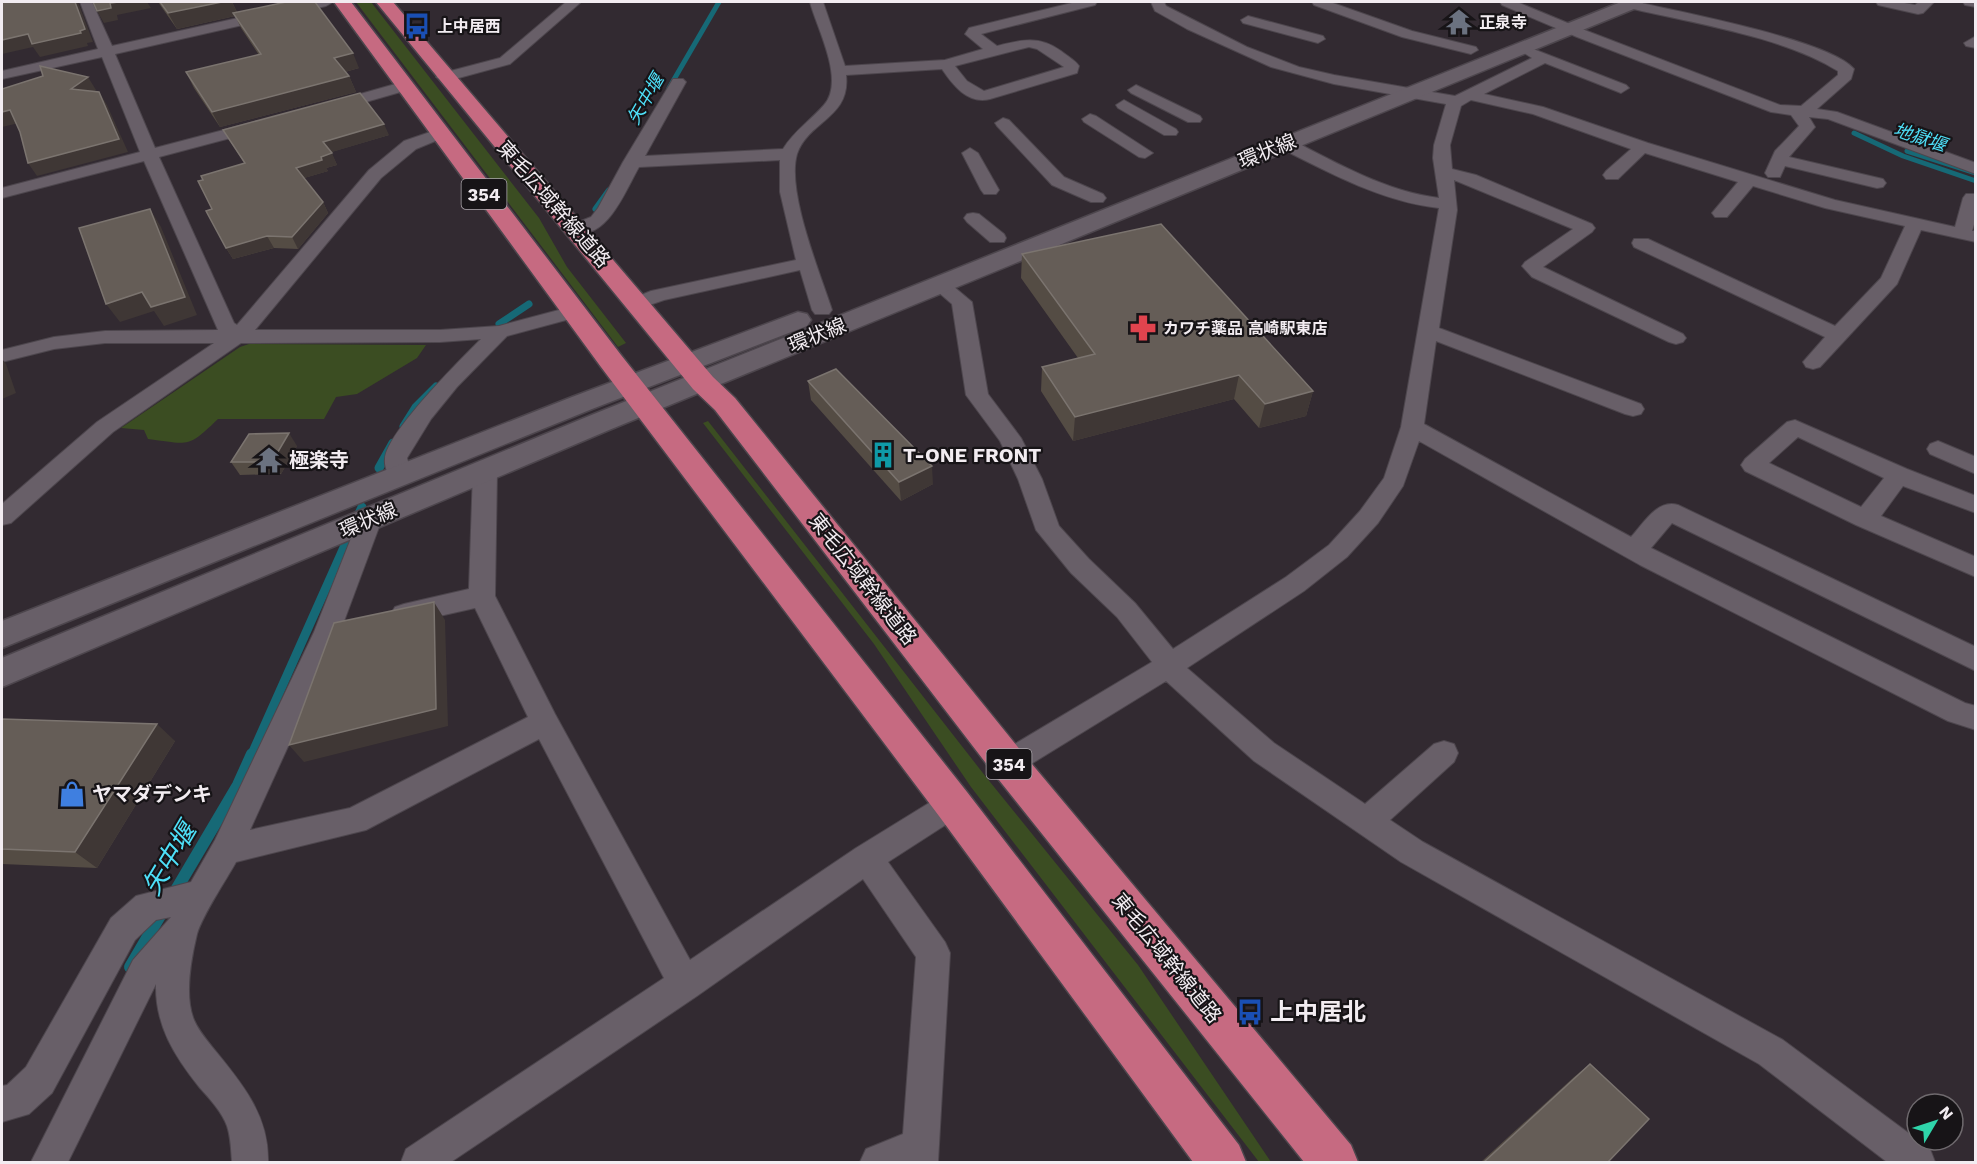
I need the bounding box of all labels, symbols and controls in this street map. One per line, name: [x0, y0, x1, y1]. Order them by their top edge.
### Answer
temple icon: 正泉寺: [1444, 7, 1474, 37]
bus stop icon: 上中居西: [402, 11, 432, 41]
place label: 正泉寺: [1479, 13, 1527, 32]
place label: 上中居西: [437, 17, 501, 36]
water label: 矢中堰: [622, 68, 669, 128]
water label: 地獄堰: [1891, 119, 1952, 156]
street label: 環状線: [1235, 129, 1299, 173]
street label: 東毛広域幹線道路: [492, 136, 616, 272]
road number: 354: [462, 179, 506, 209]
street label: 環状線: [785, 313, 849, 357]
pharmacy icon: カワチ薬品 高崎駅東店: [1128, 313, 1158, 343]
place label: カワチ薬品 高崎駅東店: [1163, 319, 1328, 338]
building icon: T-ONE FRONT: [868, 440, 898, 470]
place label: T-ONE FRONT: [903, 443, 1041, 467]
temple icon: 極楽寺: [254, 445, 284, 475]
place label: 極楽寺: [289, 448, 349, 472]
street label: 環状線: [336, 497, 400, 543]
street label: 東毛広域幹線道路: [804, 509, 922, 649]
road number: 354: [986, 749, 1032, 779]
shop icon: ヤマダデンキ: [57, 779, 87, 809]
place label: ヤマダデンキ: [92, 782, 212, 806]
water label: 矢中堰: [136, 814, 204, 900]
street label: 東毛広域幹線道路: [1107, 888, 1227, 1028]
bus stop icon: 上中居北: [1235, 997, 1265, 1027]
place label: 上中居北: [1270, 998, 1366, 1026]
north arrow: [1905, 1092, 1965, 1152]
text: N: [1935, 1102, 1957, 1123]

